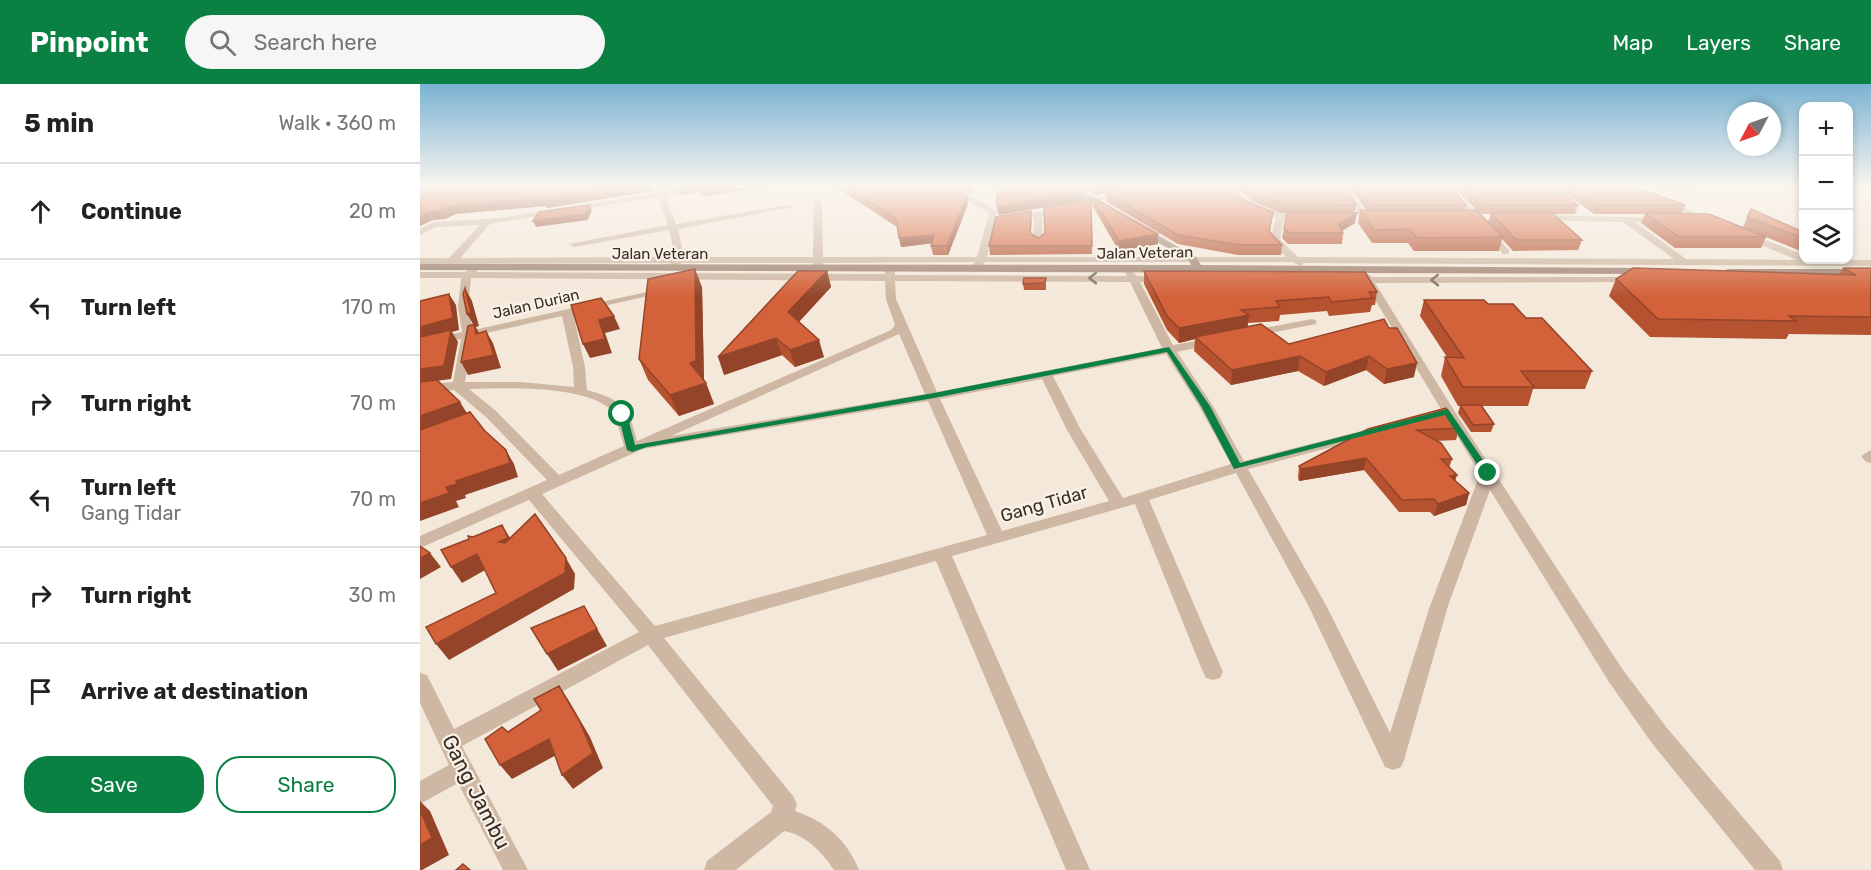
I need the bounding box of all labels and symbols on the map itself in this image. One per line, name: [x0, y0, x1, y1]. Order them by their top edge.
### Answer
north arrow: [1727, 102, 1781, 156]
street label: Jalan Veteran: [1097, 243, 1193, 263]
street label: Jalan Veteran: [612, 245, 708, 263]
one-way arrow: [1088, 272, 1097, 284]
one-way arrow: [1430, 274, 1439, 286]
street label: Jalan Durian: [491, 285, 581, 323]
route start: [608, 400, 634, 426]
route end: [1474, 459, 1500, 485]
street label: Gang Tidar: [998, 481, 1090, 527]
street label: Gang Jambu: [437, 730, 516, 853]

